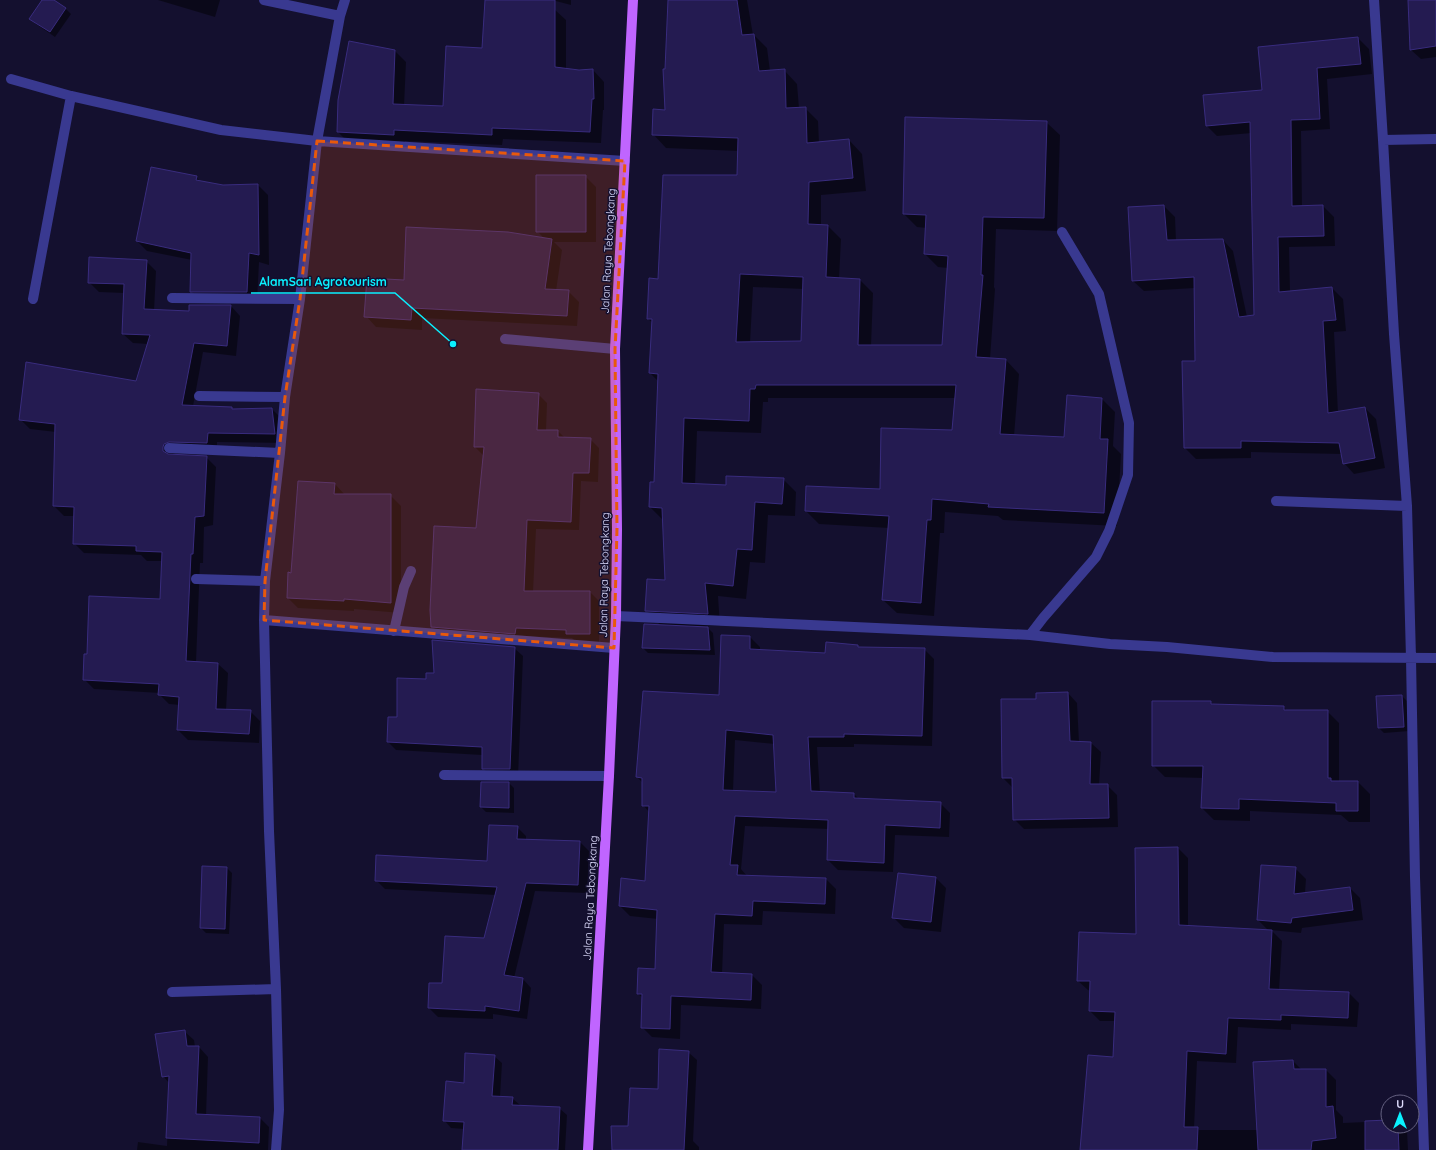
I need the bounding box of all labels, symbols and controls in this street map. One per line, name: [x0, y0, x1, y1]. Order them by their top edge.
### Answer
street label: Jalan Raya Tebongkang: [598, 188, 618, 314]
callout: AlamSari Agrotourism: [251, 269, 395, 293]
text: AlamSari Agrotourism: [259, 274, 387, 289]
street label: Jalan Raya Tebongkang: [596, 512, 612, 638]
street label: Jalan Raya Tebongkang: [580, 835, 600, 961]
north arrow: [1380, 1094, 1420, 1134]
text: U: [1396, 1097, 1404, 1111]

